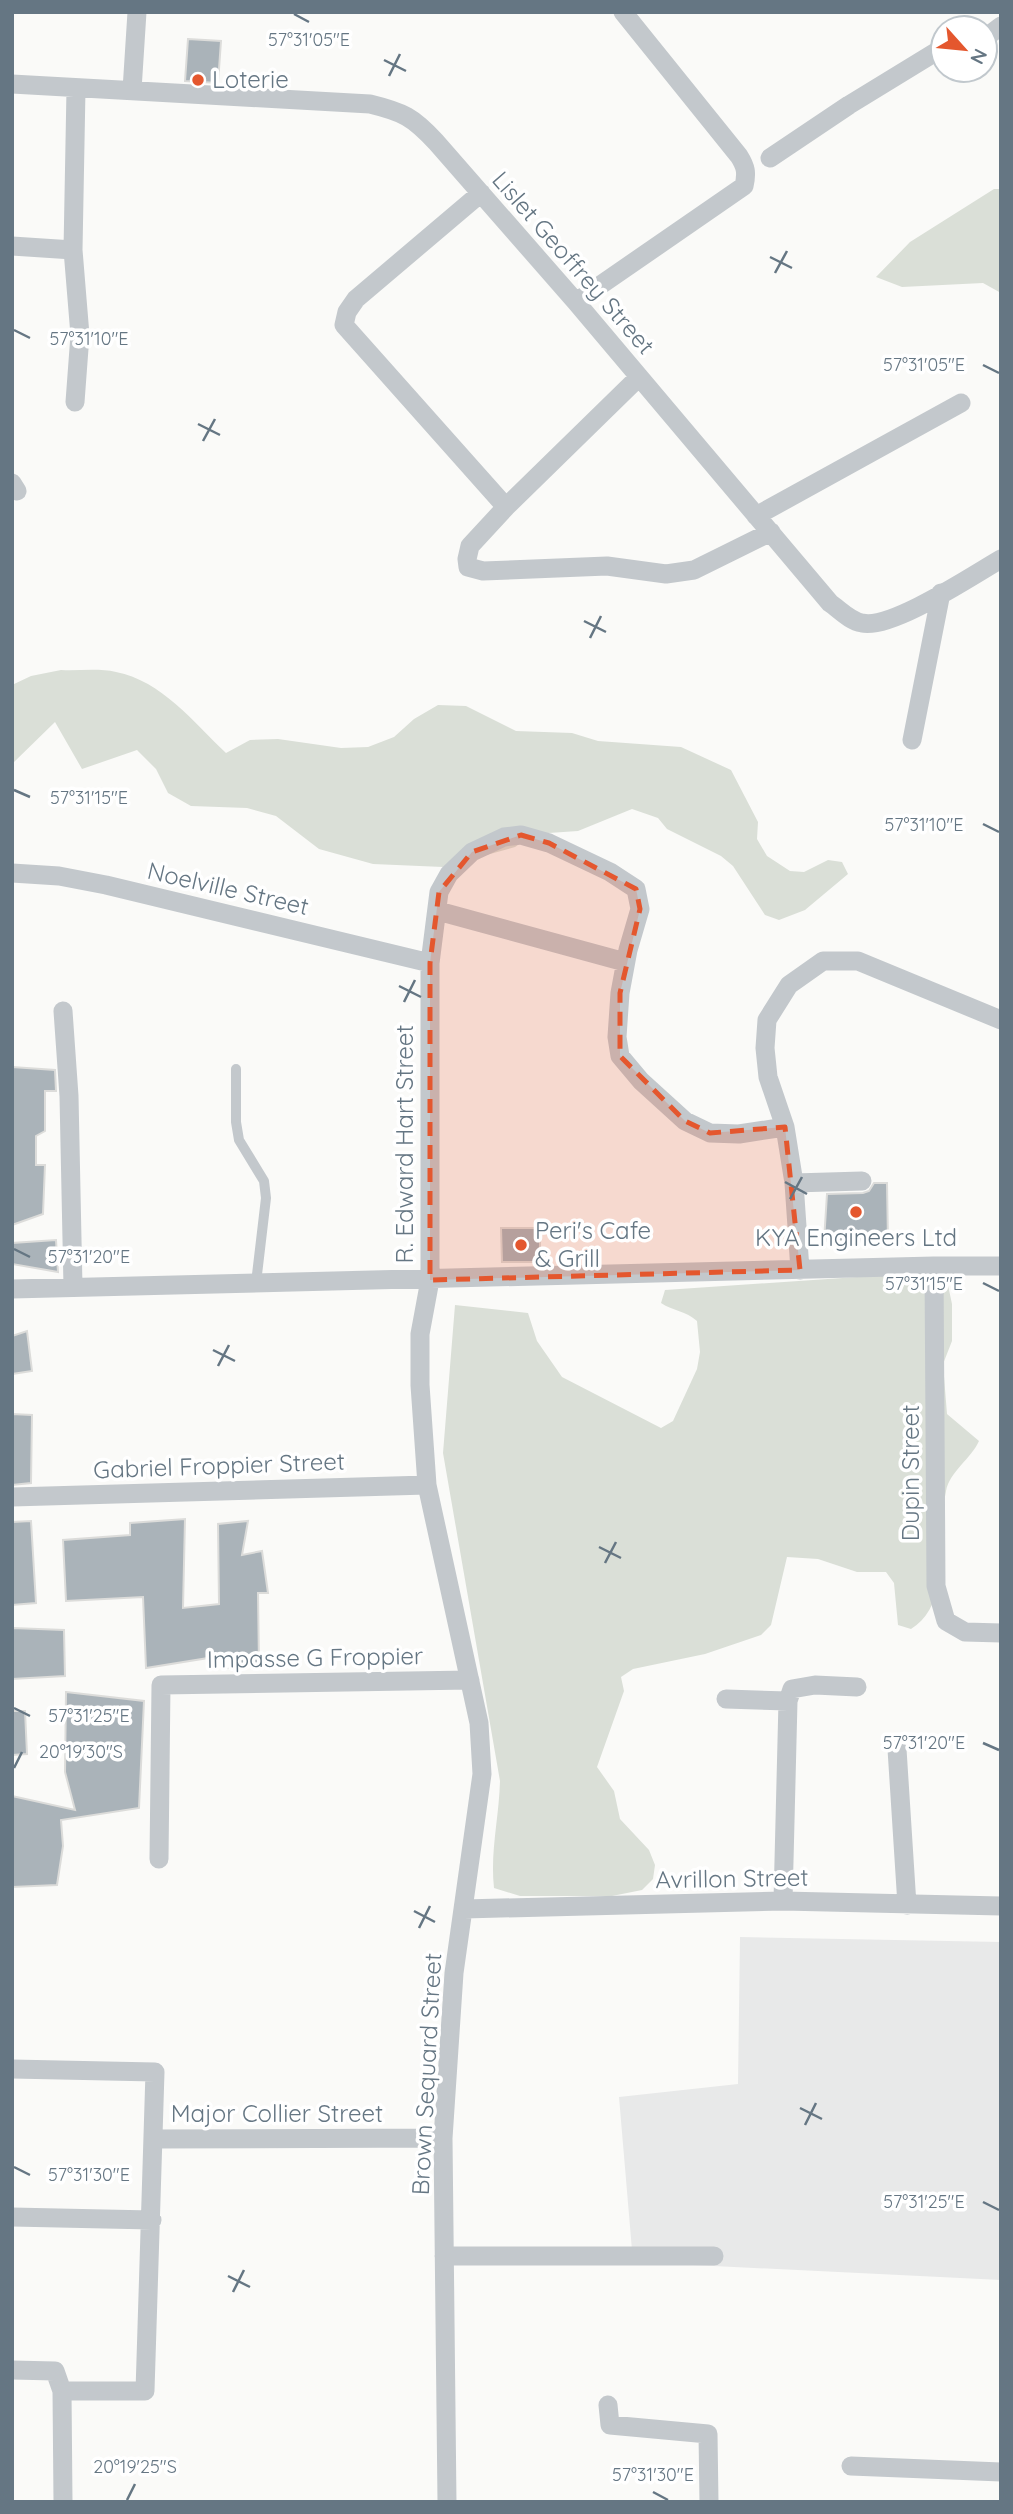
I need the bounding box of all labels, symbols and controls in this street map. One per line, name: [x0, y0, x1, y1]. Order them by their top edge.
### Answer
north arrow: [929, 14, 999, 84]
text: 57°31'05"E: [268, 28, 350, 51]
text: N: [965, 45, 993, 68]
place label: Loterie: [212, 64, 289, 94]
marker: Loterie: [190, 72, 206, 88]
street label: Lislet Geoffrey Street: [486, 165, 661, 360]
text: 57°31'10"E: [49, 327, 129, 350]
text: 57°31'05"E: [883, 353, 965, 376]
text: 57°31'15"E: [50, 786, 128, 809]
text: 57°31'10"E: [884, 813, 964, 836]
street label: Noelville Street: [145, 855, 312, 921]
street label: R. Edward Hart Street: [389, 1025, 419, 1263]
marker: KYA Engineers Ltd: [848, 1204, 864, 1220]
place label: Peri's Cafe & Grill: [535, 1215, 651, 1273]
place label: KYA Engineers Ltd: [755, 1222, 957, 1252]
marker: Peri's Cafe & Grill: [513, 1237, 529, 1253]
text: 57°31'20"E: [48, 1245, 130, 1268]
text: 57°31'15"E: [885, 1272, 963, 1295]
street label: Dupin Street: [895, 1405, 925, 1541]
street label: Gabriel Froppier Street: [93, 1446, 345, 1484]
street label: Impasse G Froppier: [207, 1640, 423, 1674]
text: 57°31'25"E: [48, 1704, 130, 1727]
text: 57°31'20"E: [883, 1731, 965, 1754]
text: 20°19'30"S: [39, 1740, 123, 1763]
street label: Avrillon Street: [655, 1862, 809, 1894]
street label: Brown Sequard Street: [405, 1952, 447, 2196]
street label: Major Collier Street: [171, 2098, 383, 2128]
text: 57°31'30"E: [48, 2163, 130, 2186]
text: 57°31'25"E: [883, 2190, 965, 2213]
text: 20°19'25"S: [93, 2455, 177, 2478]
text: 57°31'30"E: [612, 2463, 694, 2486]

